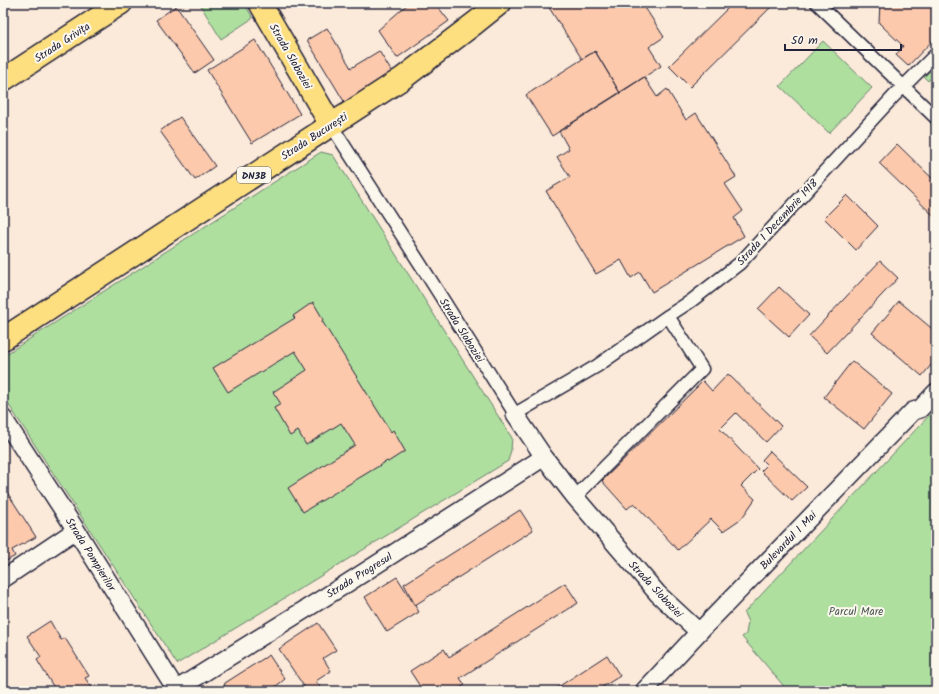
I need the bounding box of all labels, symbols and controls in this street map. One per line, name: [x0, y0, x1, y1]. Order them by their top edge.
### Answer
street label: Strada Grivița: [31, 18, 94, 68]
street label: Strada Sloboziei: [264, 20, 316, 93]
scale bar: [785, 26, 901, 52]
text: 50 m: [791, 31, 818, 50]
street label: Strada București: [278, 108, 352, 165]
road number: DN3B: [237, 167, 271, 183]
street label: Strada 1 Decembrie 1918: [733, 175, 823, 270]
street label: Strada Sloboziei: [434, 295, 488, 367]
street label: Bulevardul 1 Mai: [756, 507, 822, 574]
street label: Strada Pompierilor: [60, 514, 121, 596]
street label: Strada Progresul: [323, 548, 396, 603]
street label: Strada Sloboziei: [624, 557, 687, 623]
park label: Parcul Mare: [829, 603, 883, 621]

